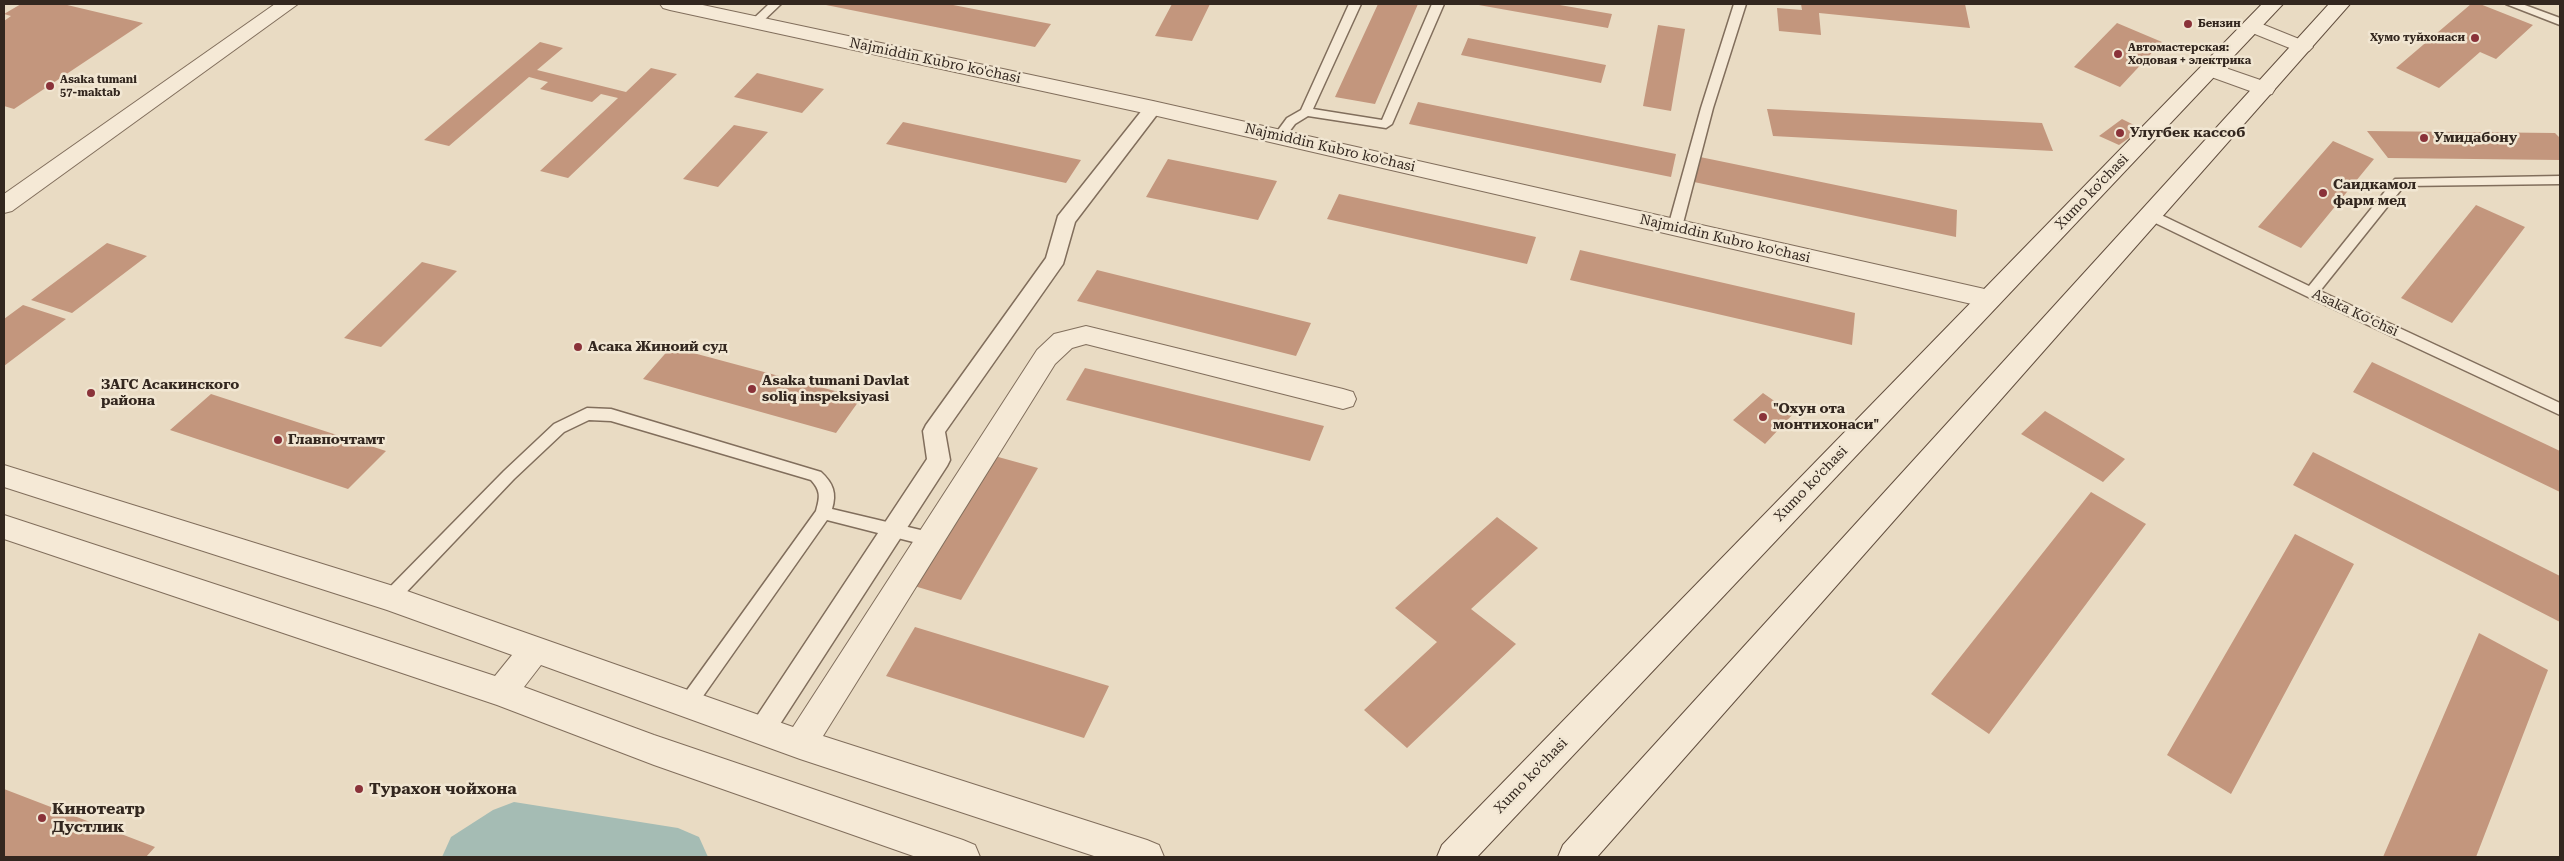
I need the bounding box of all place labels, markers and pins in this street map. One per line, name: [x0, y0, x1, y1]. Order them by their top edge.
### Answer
place label: Бензин: [2198, 17, 2241, 31]
marker: Бензин: [2182, 18, 2194, 30]
place label: Хумо туйхонаси: [2370, 31, 2465, 45]
marker: Хумо туйхонаси: [2469, 32, 2481, 44]
place label: Автомастерская: Ходовая + электрика: [2128, 41, 2251, 67]
marker: Автомастерская: Ходовая + электрика: [2112, 48, 2124, 60]
place label: Asaka tumani 57-maktab: [60, 73, 137, 99]
marker: Asaka tumani 57-maktab: [44, 80, 56, 92]
place label: Улугбек кассоб: [2130, 125, 2245, 141]
marker: Улугбек кассоб: [2114, 127, 2126, 139]
place label: Умидабону: [2434, 130, 2517, 146]
marker: Умидабону: [2418, 132, 2430, 144]
place label: Саидкамол фарм мед: [2333, 177, 2416, 210]
marker: Саидкамол фарм мед: [2317, 187, 2329, 199]
place label: Асака Жиноий суд: [588, 339, 727, 355]
marker: Асака Жиноий суд: [572, 341, 584, 353]
place label: Asaka tumani Davlat soliq inspeksiyasi: [762, 373, 909, 406]
place label: ЗАГС Асакинского района: [101, 377, 239, 410]
marker: Asaka tumani Davlat soliq inspeksiyasi: [746, 383, 758, 395]
marker: ЗАГС Асакинского района: [85, 387, 97, 399]
place label: "Охун ота монтихонаси": [1773, 401, 1879, 434]
marker: "Охун ота монтихонаси": [1757, 411, 1769, 423]
place label: Главпочтамт: [288, 432, 385, 448]
marker: Главпочтамт: [272, 434, 284, 446]
place label: Турахон чойхона: [369, 779, 517, 799]
marker: Турахон чойхона: [353, 783, 365, 795]
place label: Кинотеатр Дустлик: [52, 799, 145, 837]
marker: Кинотеатр Дустлик: [36, 812, 48, 824]

